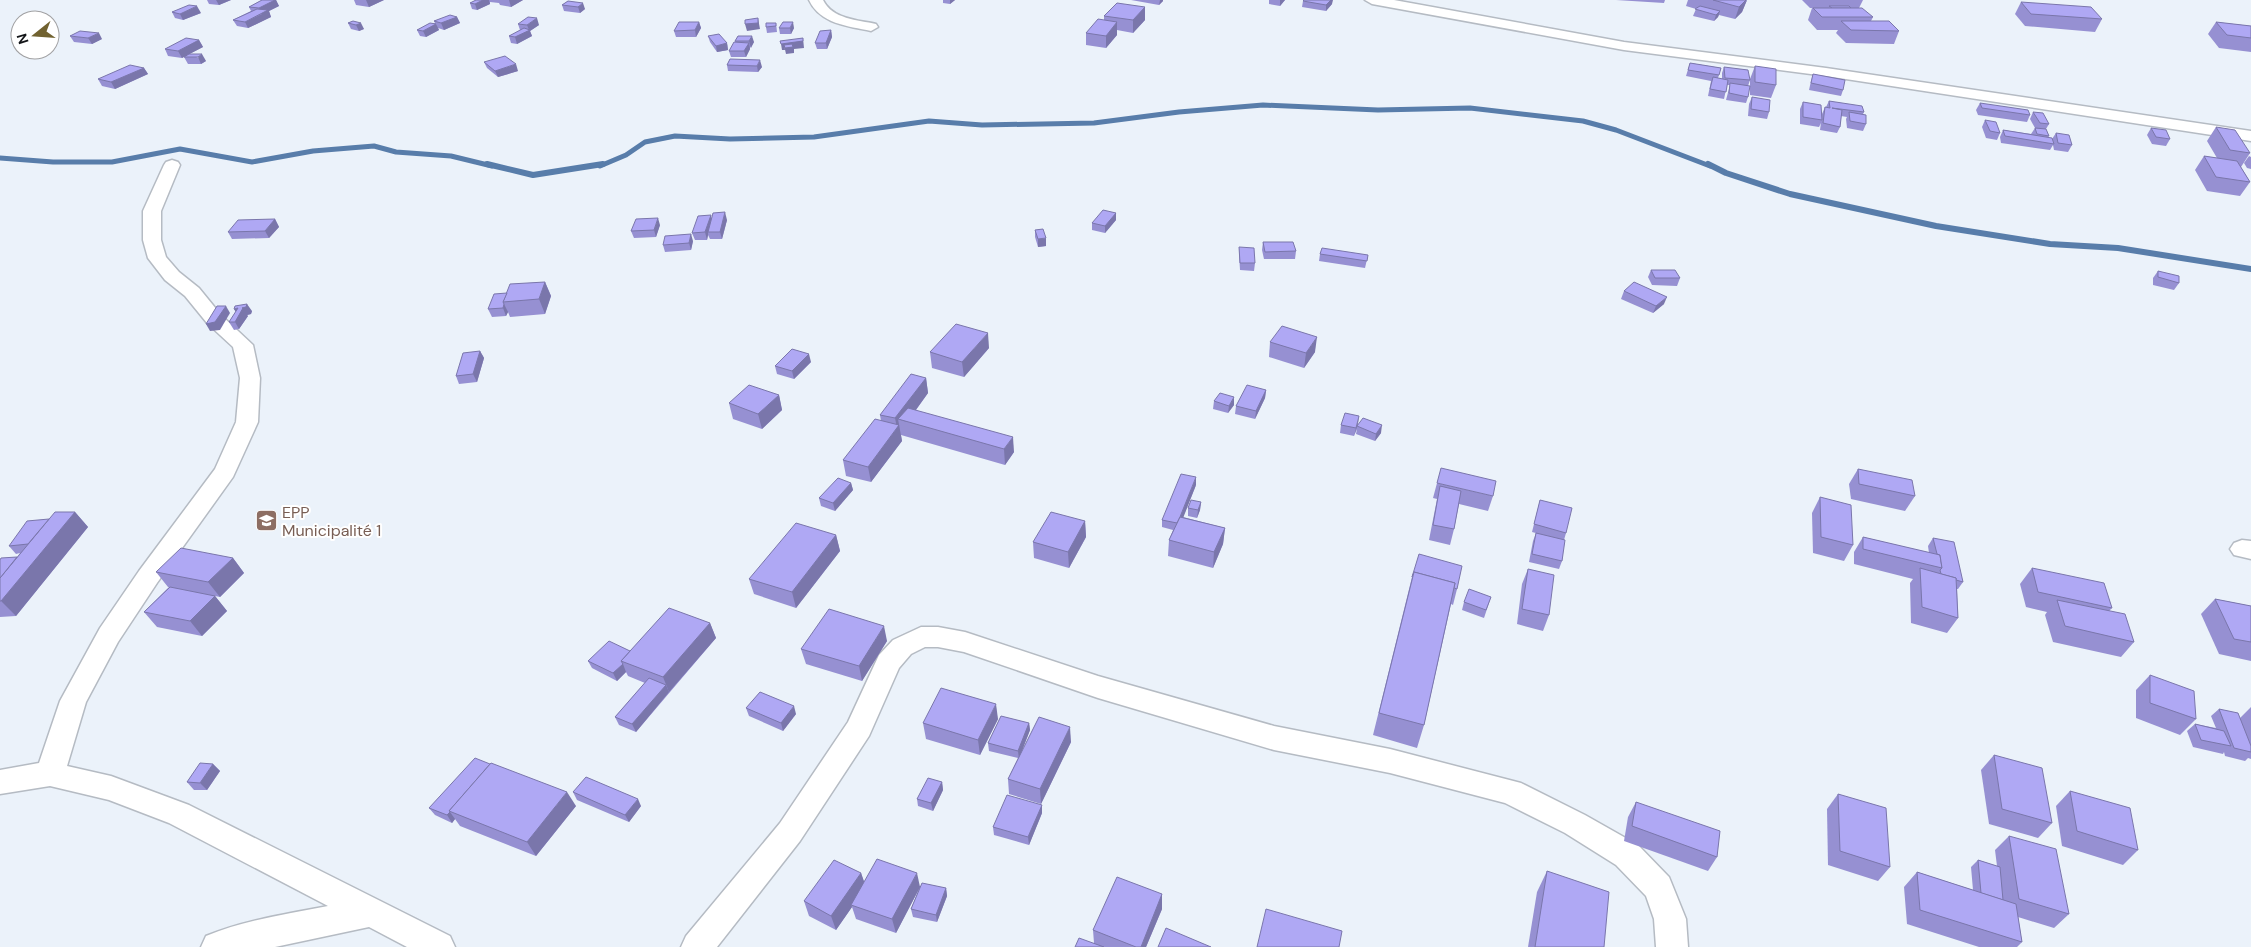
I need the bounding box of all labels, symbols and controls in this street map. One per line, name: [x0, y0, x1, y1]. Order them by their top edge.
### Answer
north arrow: [10, 10, 60, 60]
text: N: [12, 31, 33, 46]
place label: EPP Municipalité 1: [282, 502, 381, 541]
school or university icon: EPP Municipalité 1: [254, 509, 278, 533]

